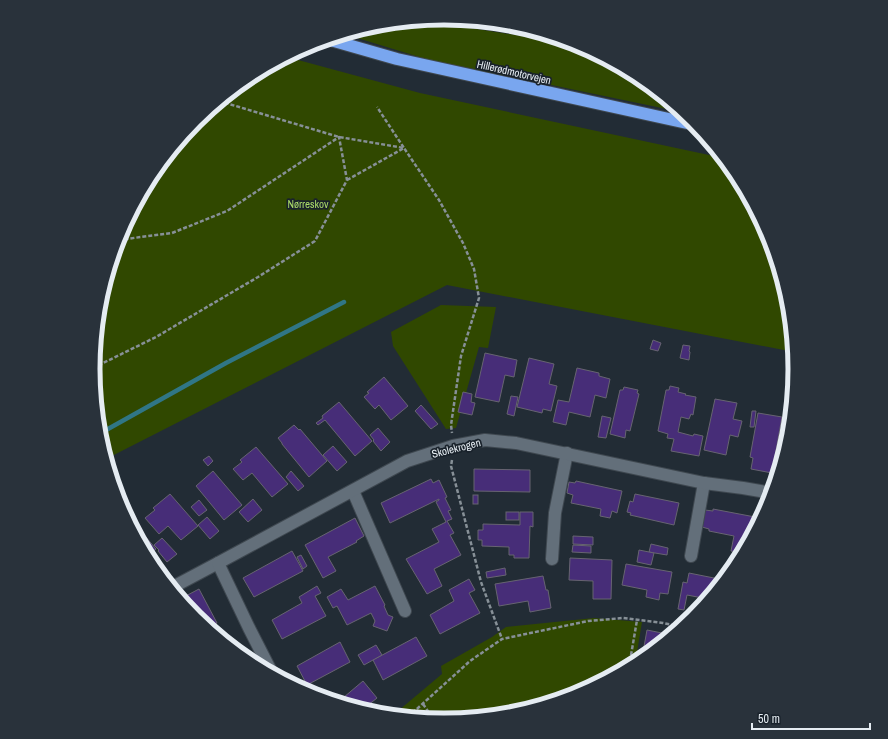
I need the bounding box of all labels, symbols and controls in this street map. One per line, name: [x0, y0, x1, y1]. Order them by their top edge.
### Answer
street label: Hillerødmotorvejen: [476, 57, 552, 87]
park label: Nørreskov: [287, 197, 329, 211]
street label: Skolekrogen: [430, 435, 482, 461]
scale bar: [752, 705, 870, 731]
text: 50 m: [758, 711, 780, 727]

